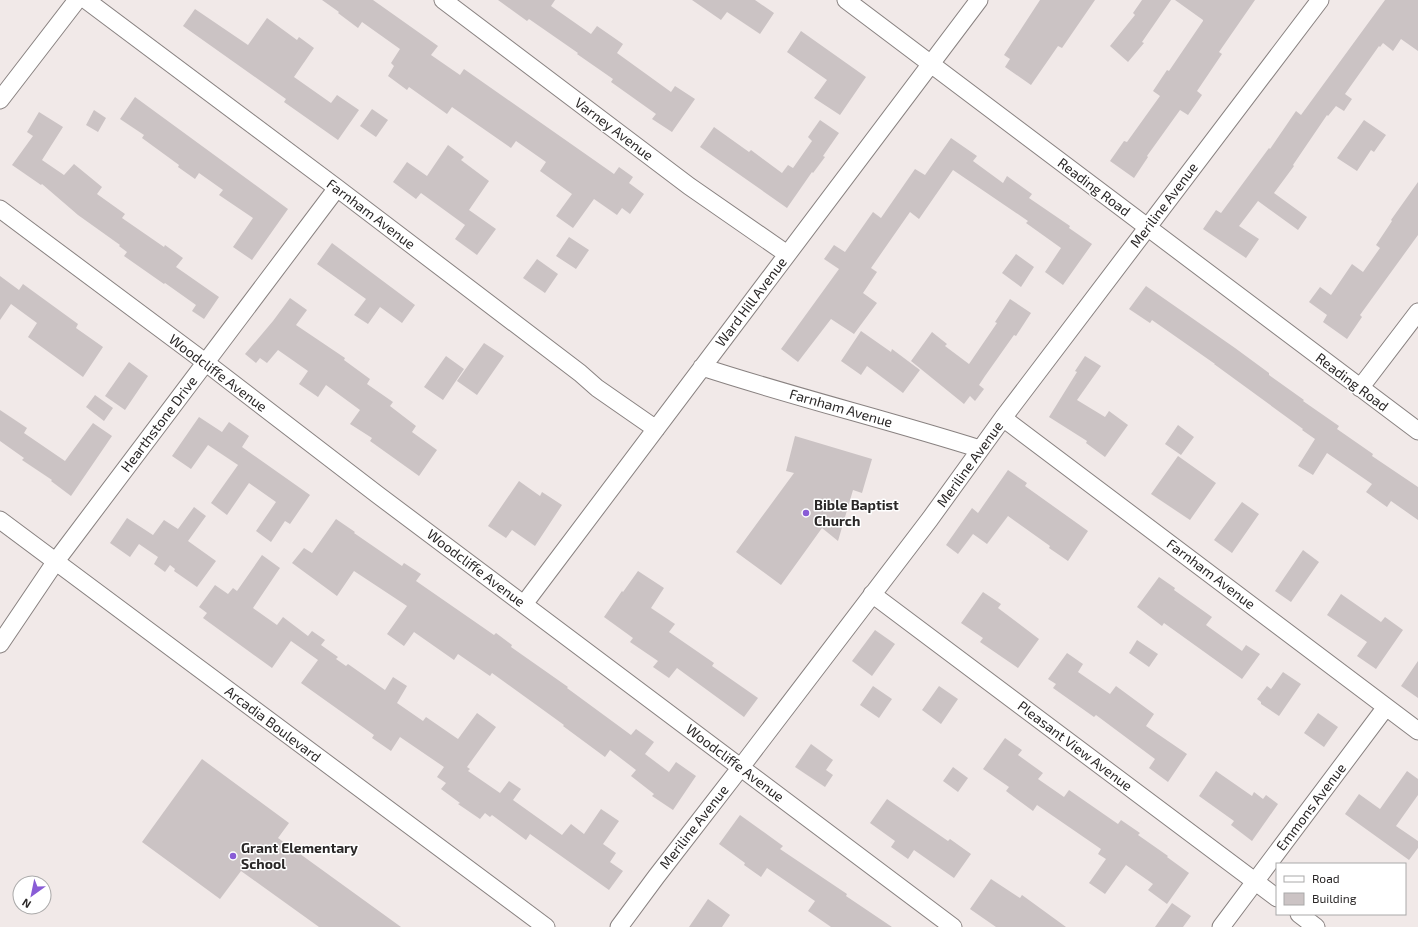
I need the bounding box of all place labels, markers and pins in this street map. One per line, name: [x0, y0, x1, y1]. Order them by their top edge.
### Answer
place label: Bible Baptist Church: [814, 496, 899, 529]
marker: Bible Baptist Church: [801, 508, 811, 518]
place label: Grant Elementary School: [241, 839, 358, 872]
marker: Grant Elementary School: [228, 851, 238, 861]

